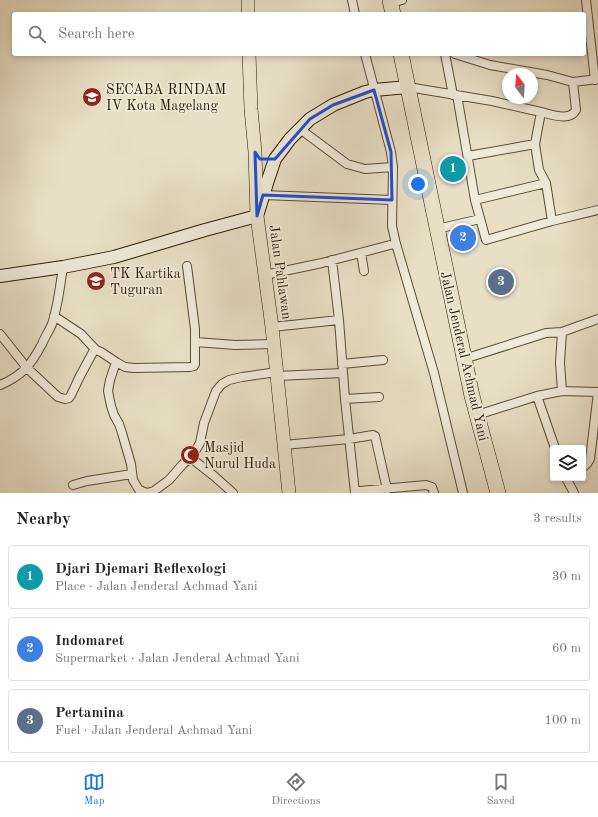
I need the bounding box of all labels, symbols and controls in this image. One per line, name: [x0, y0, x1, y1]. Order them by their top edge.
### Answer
search box: [12, 12, 586, 56]
icon: search: [26, 23, 48, 45]
text: Search here: [58, 27, 135, 42]
north arrow: [502, 68, 538, 104]
place label: SECABA RINDAM IV Kota Magelang: [106, 83, 226, 113]
school or university icon: SECABA RINDAM IV Kota Magelang: [81, 86, 103, 108]
pin: 1: [440, 154, 466, 184]
your location: [408, 174, 428, 194]
pin: 2: [450, 223, 476, 253]
street label: Jalan Pahlawan: [266, 224, 294, 321]
place label: TK Kartika Tuguran: [110, 267, 181, 297]
pin: 3: [488, 267, 514, 297]
school or university icon: TK Kartika Tuguran: [85, 270, 107, 292]
street label: Jalan Jenderal Achmad Yani: [438, 270, 490, 443]
place label: Masjid Nurul Huda: [204, 441, 276, 471]
mosque icon: Masjid Nurul Huda: [179, 444, 201, 466]
map controls: [550, 445, 586, 481]
button: layers: [550, 445, 586, 481]
text: Nearby: [16, 511, 71, 528]
text: 3 results: [533, 512, 582, 525]
text: Djari Djemari Reflexologi: [55, 562, 226, 577]
text: 1: [26, 570, 34, 583]
text: 30 m: [552, 570, 581, 583]
text: Place · Jalan Jenderal Achmad Yani: [55, 580, 258, 593]
text: Indomaret: [55, 634, 124, 649]
text: 2: [26, 642, 34, 655]
text: 60 m: [552, 642, 581, 655]
text: Supermarket · Jalan Jenderal Achmad Yani: [55, 652, 299, 665]
text: Pertamina: [55, 706, 124, 721]
text: 3: [26, 714, 34, 727]
text: 100 m: [544, 714, 581, 727]
text: Fuel · Jalan Jenderal Achmad Yani: [55, 724, 252, 737]
tab: Map: [83, 771, 105, 809]
tab: Directions: [272, 771, 320, 809]
tab: Saved: [487, 771, 515, 809]

